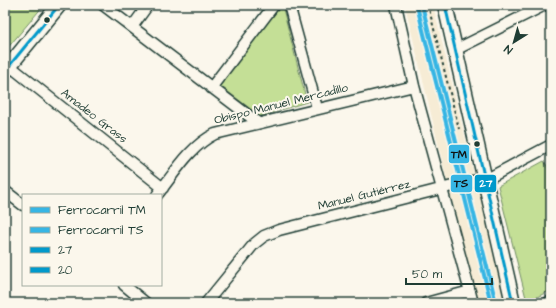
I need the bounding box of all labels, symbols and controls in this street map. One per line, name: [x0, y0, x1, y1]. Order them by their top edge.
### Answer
unlabelled marker: [42, 15, 52, 25]
north arrow: [494, 22, 534, 62]
text: N: [501, 41, 516, 58]
street label: Obispo Manuel Mercadillo: [212, 79, 350, 129]
street label: Amadeo Grass: [57, 85, 131, 147]
unlabelled marker: [472, 139, 482, 149]
line badge: TM: [448, 144, 470, 164]
text: TM: [450, 147, 467, 162]
line badge: TS: [450, 174, 473, 193]
line badge: 27: [474, 174, 497, 193]
street label: Manuel Gutiérrez: [316, 175, 412, 215]
text: TS: [453, 176, 468, 191]
text: 27: [478, 176, 493, 191]
legend: [22, 194, 162, 286]
text: Ferrocarril TM: [58, 202, 146, 219]
text: Ferrocarril TS: [58, 222, 144, 239]
text: 27: [58, 242, 73, 259]
scale bar: [406, 260, 492, 286]
text: 20: [58, 262, 73, 279]
text: 50 m: [412, 266, 443, 283]

